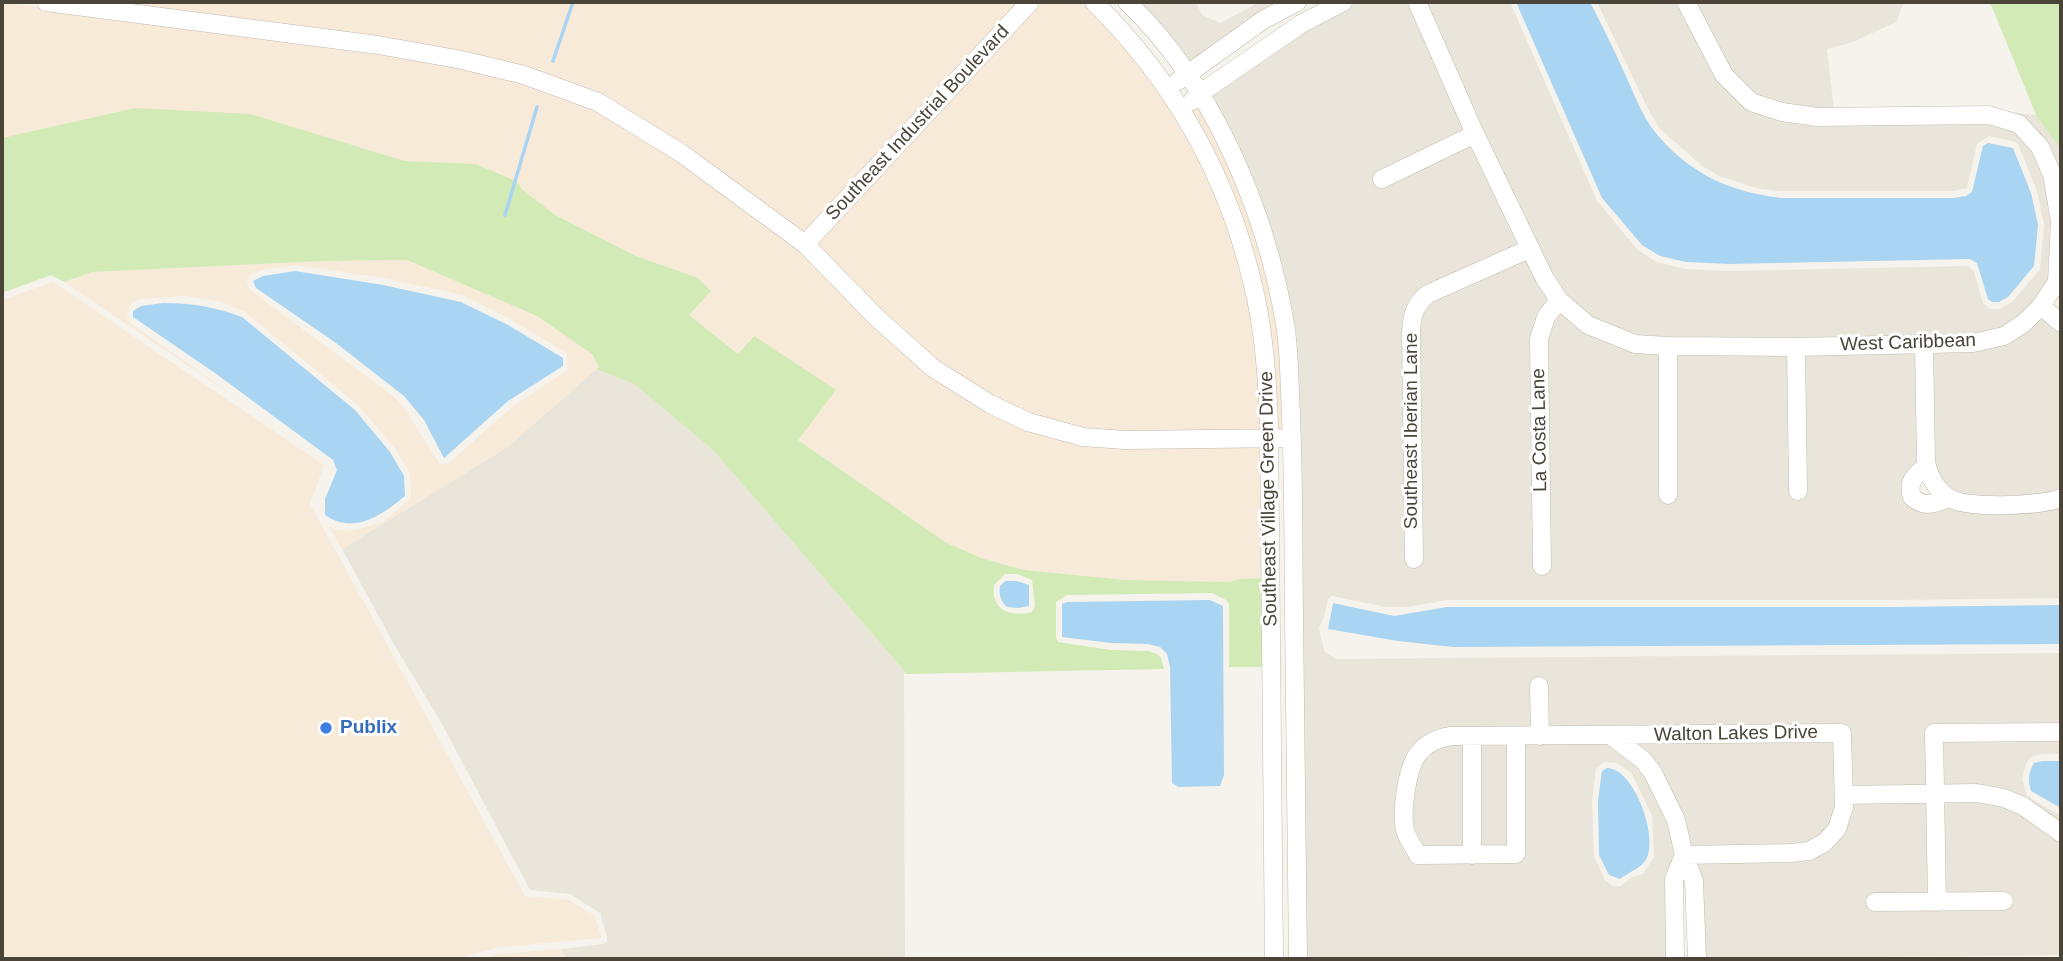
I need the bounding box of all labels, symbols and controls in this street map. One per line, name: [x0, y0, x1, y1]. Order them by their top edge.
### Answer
street label: Southeast Industrial Boulevard: [821, 21, 1015, 225]
street label: West Caribbean: [1840, 329, 1976, 357]
street label: Southeast Iberian Lane: [1401, 333, 1423, 529]
street label: La Costa Lane: [1528, 368, 1552, 492]
street label: Southeast Village Green Drive: [1255, 371, 1283, 627]
place label: Publix: [340, 717, 397, 739]
marker: Publix: [318, 720, 334, 736]
street label: Walton Lakes Drive: [1654, 721, 1818, 747]

